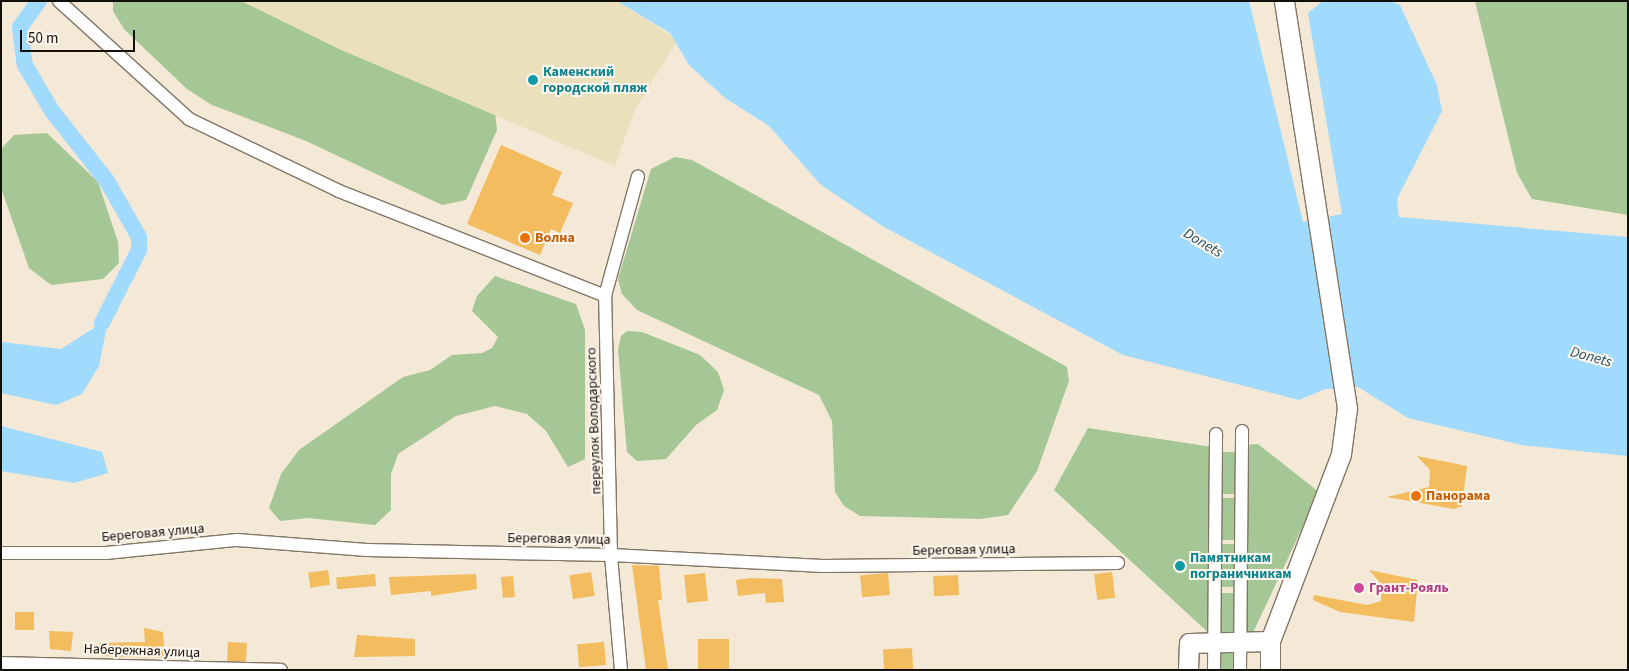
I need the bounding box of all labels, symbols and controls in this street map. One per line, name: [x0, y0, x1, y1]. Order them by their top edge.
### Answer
scale bar: [22, 20, 138, 52]
text: 50 m: [28, 28, 58, 49]
place label: Каменский городской пляж: [543, 64, 647, 96]
marker: Каменский городской пляж: [527, 74, 539, 86]
water label: Donets: [1180, 224, 1226, 262]
place label: Волна: [535, 230, 575, 246]
marker: Волна: [519, 232, 531, 244]
water label: Donets: [1568, 343, 1614, 371]
street label: переулок Володарского: [583, 347, 605, 495]
place label: Панорама: [1426, 488, 1490, 504]
marker: Панорама: [1410, 490, 1422, 502]
street label: Береговая улица: [101, 520, 205, 546]
street label: Береговая улица: [507, 530, 611, 548]
street label: Береговая улица: [912, 541, 1016, 559]
place label: Памятникам пограничникам: [1190, 550, 1292, 582]
marker: Памятникам пограничникам: [1174, 560, 1186, 572]
place label: Грант-Рояль: [1369, 580, 1449, 596]
marker: Грант-Рояль: [1353, 582, 1365, 594]
street label: Набережная улица: [83, 641, 201, 661]

